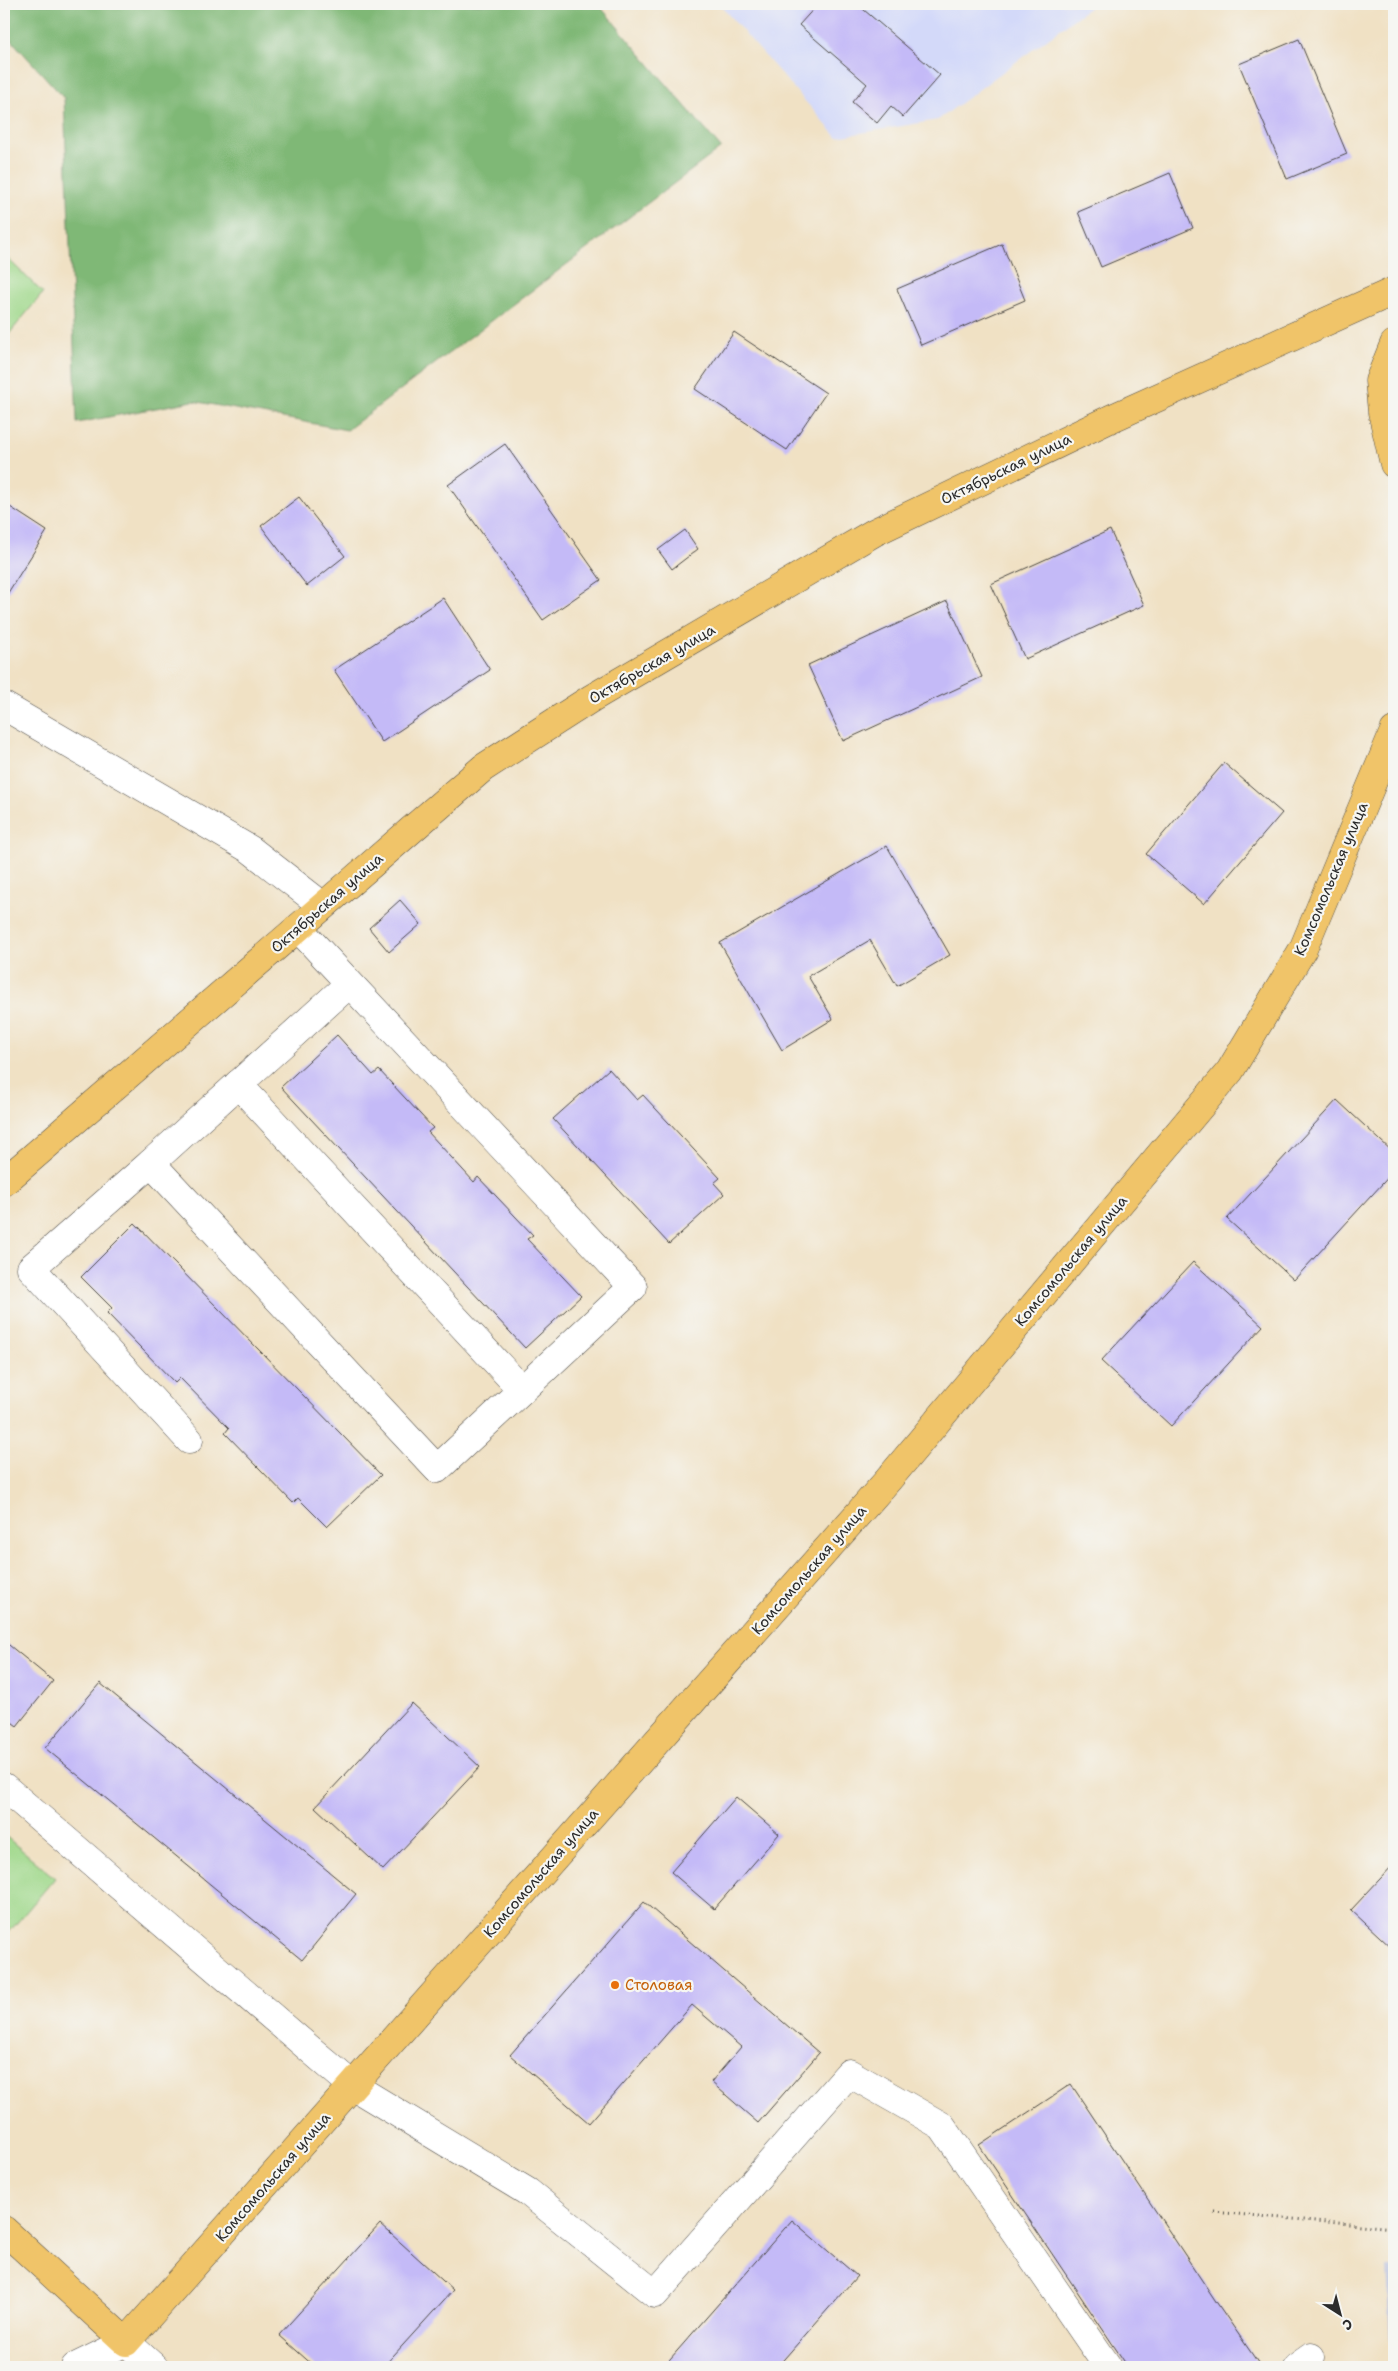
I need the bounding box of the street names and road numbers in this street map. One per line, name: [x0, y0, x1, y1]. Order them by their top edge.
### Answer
street label: Октябрьская улица: [937, 428, 1075, 509]
street label: Октябрьская улица: [585, 619, 719, 708]
street label: Комсомольская улица: [1289, 798, 1373, 959]
street label: Октябрьская улица: [267, 848, 388, 957]
street label: Комсомольская улица: [1010, 1191, 1132, 1331]
street label: Комсомольская улица: [747, 1501, 871, 1639]
street label: Комсомольская улица: [479, 1804, 603, 1942]
street label: Комсомольская улица: [211, 2108, 335, 2246]

